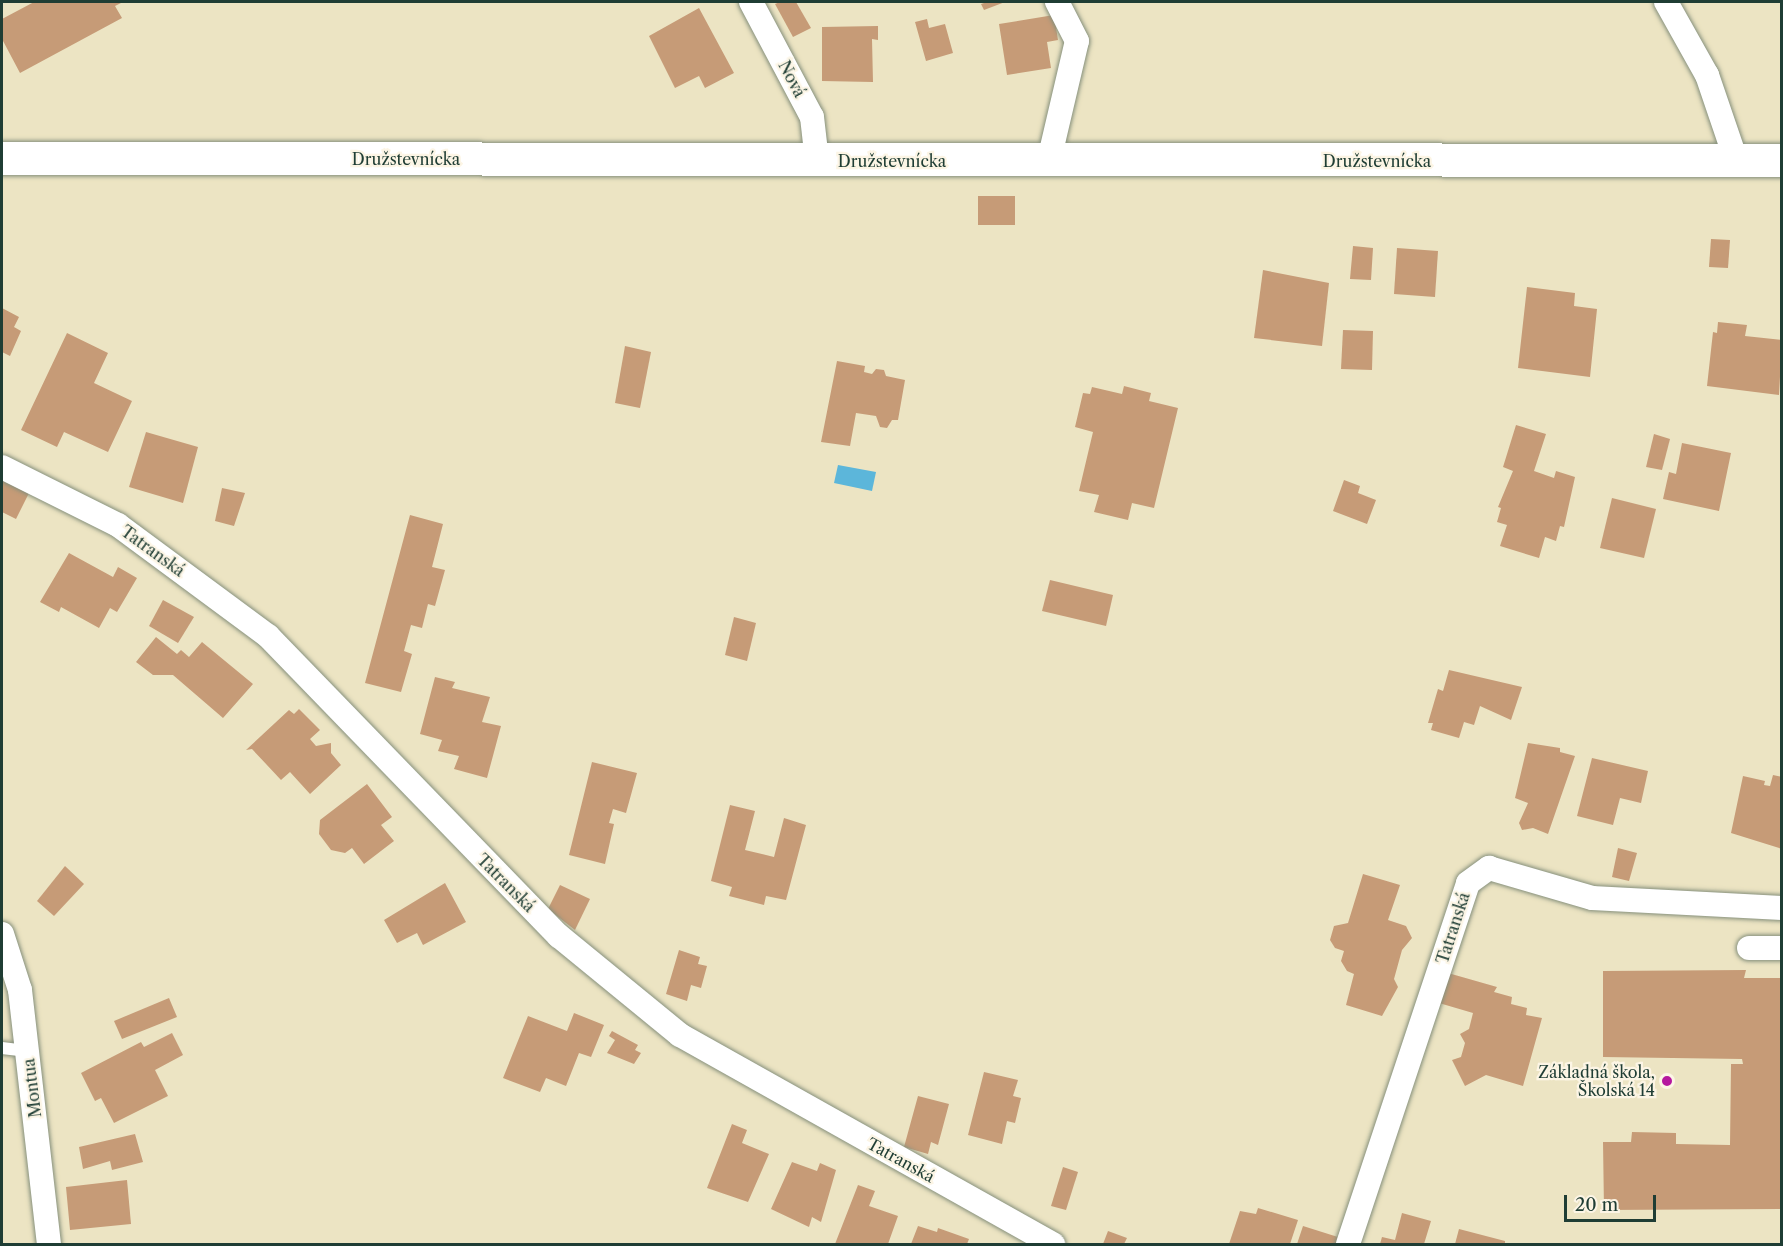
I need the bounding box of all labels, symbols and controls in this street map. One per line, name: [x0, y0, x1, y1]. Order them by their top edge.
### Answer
street label: Nová: [774, 57, 810, 101]
street label: Družstevnícka: [352, 149, 460, 169]
street label: Družstevnícka: [838, 151, 946, 171]
street label: Družstevnícka: [1323, 151, 1431, 171]
street label: Tatranská: [117, 521, 189, 581]
street label: Tatranská: [473, 850, 539, 916]
street label: Tatranská: [1432, 890, 1474, 966]
street label: Montua: [19, 1057, 45, 1119]
place label: Základná škola, Školská 14: [1538, 1062, 1655, 1100]
marker: Základná škola, Školská 14: [1660, 1074, 1674, 1088]
street label: Tatranská: [864, 1134, 938, 1186]
scale bar: [1567, 1183, 1658, 1221]
text: 20 m: [1575, 1194, 1618, 1216]

